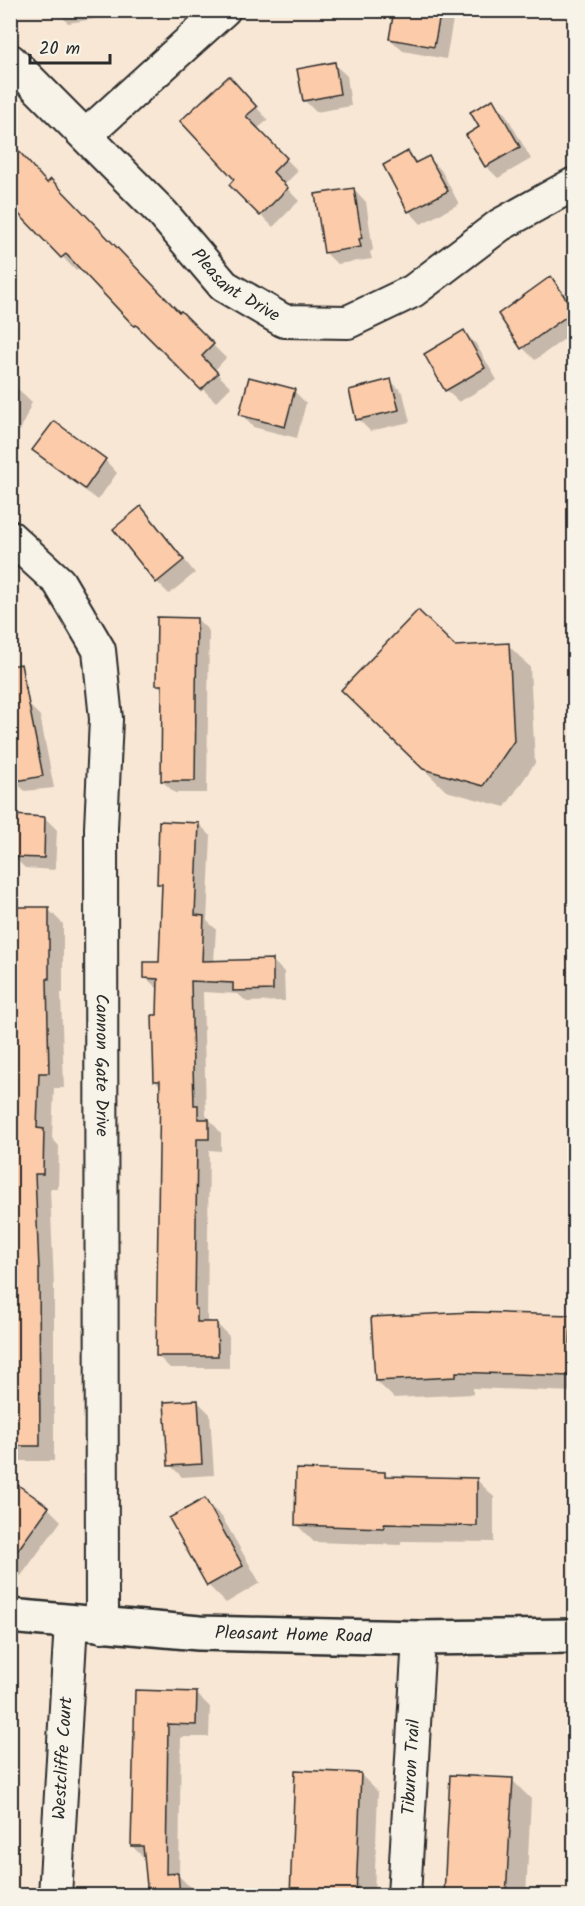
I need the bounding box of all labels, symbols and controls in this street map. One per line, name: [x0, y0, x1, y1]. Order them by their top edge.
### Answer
scale bar: [30, 27, 110, 65]
text: 20 m: [39, 35, 80, 64]
street label: Pleasant Drive: [183, 242, 285, 330]
street label: Cannon Gate Drive: [87, 994, 116, 1137]
street label: Pleasant Home Road: [215, 1619, 373, 1651]
street label: Westcliffe Court: [45, 1695, 81, 1820]
street label: Tiburon Trail: [394, 1718, 429, 1816]

